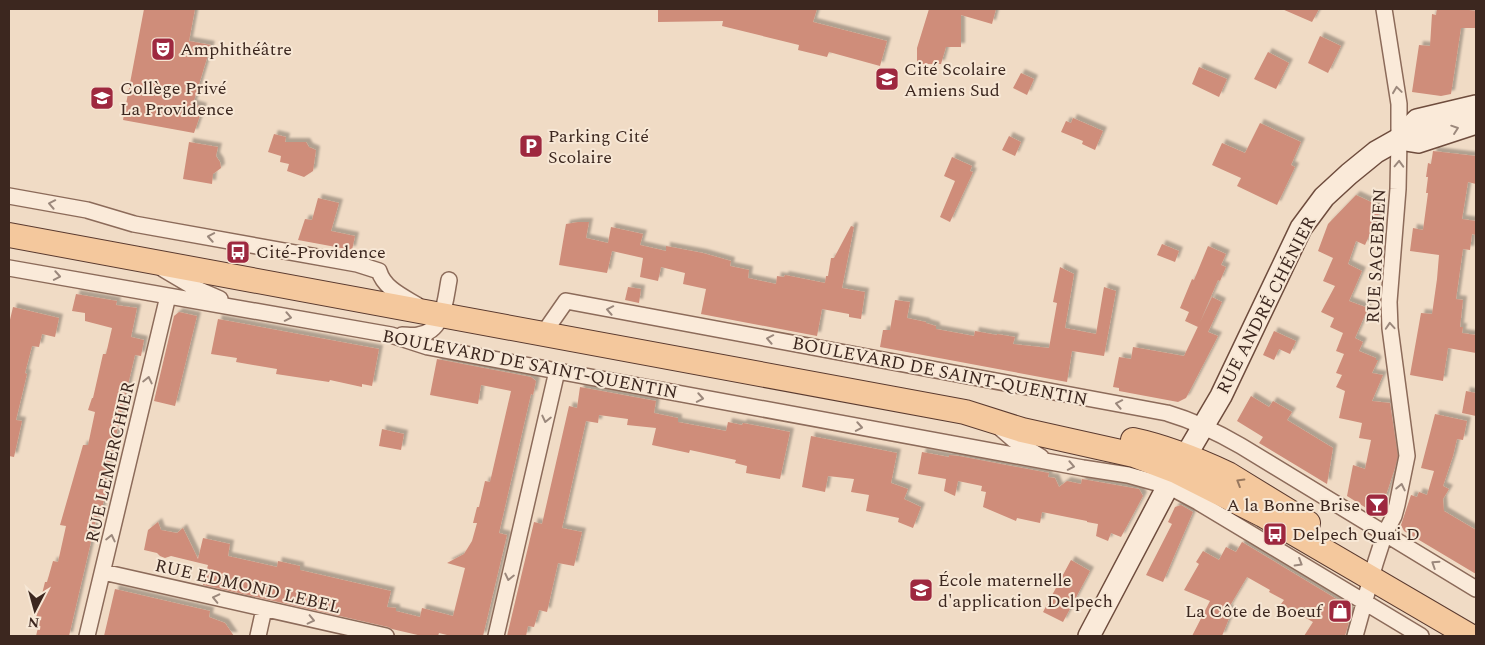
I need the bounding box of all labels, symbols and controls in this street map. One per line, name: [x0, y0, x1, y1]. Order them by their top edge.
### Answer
theatre icon: Amphithéâtre: [150, 36, 176, 62]
place label: Amphithéâtre: [180, 36, 292, 63]
place label: Cité Scolaire Amiens Sud: [904, 56, 1006, 104]
school or university icon: Cité Scolaire Amiens Sud: [874, 66, 900, 92]
place label: Collège Privé La Providence: [120, 75, 234, 123]
school or university icon: Collège Privé La Providence: [89, 85, 115, 111]
one-way arrow: [1392, 86, 1402, 95]
place label: Parking Cité Scolaire: [548, 123, 649, 171]
one-way arrow: [1450, 125, 1458, 135]
parking icon: Parking Cité Scolaire: [518, 133, 544, 159]
one-way arrow: [1393, 159, 1404, 167]
street label: RUE SAGEBIEN: [1359, 188, 1394, 324]
one-way arrow: [48, 199, 56, 209]
street label: RUE ANDRÉ CHÉNIER: [1210, 212, 1323, 399]
one-way arrow: [207, 232, 215, 242]
bus stop icon: Cité-Providence: [225, 239, 251, 265]
place label: Cité-Providence: [256, 239, 386, 266]
one-way arrow: [52, 271, 61, 281]
one-way arrow: [606, 305, 615, 315]
one-way arrow: [283, 311, 292, 321]
one-way arrow: [1385, 322, 1396, 330]
street label: BOULEVARD DE SAINT-QUENTIN: [380, 323, 680, 406]
street label: BOULEVARD DE SAINT-QUENTIN: [790, 330, 1090, 413]
one-way arrow: [766, 335, 775, 345]
one-way arrow: [142, 375, 153, 384]
street label: RUE LEMERCHIER: [79, 379, 142, 545]
one-way arrow: [695, 392, 704, 402]
one-way arrow: [1115, 400, 1124, 410]
one-way arrow: [541, 414, 552, 423]
one-way arrow: [855, 421, 864, 432]
one-way arrow: [1066, 460, 1075, 471]
one-way arrow: [1237, 478, 1246, 488]
one-way arrow: [1395, 482, 1405, 491]
place label: A la Bonne Brise: [1226, 492, 1360, 519]
bar icon: A la Bonne Brise: [1364, 492, 1390, 518]
bus stop icon: Delpech Quai D: [1262, 521, 1288, 547]
place label: Delpech Quai D: [1292, 521, 1420, 548]
one-way arrow: [105, 533, 116, 542]
street label: RUE EDMOND LEBEL: [152, 552, 344, 621]
one-way arrow: [1294, 557, 1303, 567]
one-way arrow: [1431, 560, 1440, 570]
place label: École maternelle d'application Delpech: [938, 567, 1113, 615]
one-way arrow: [505, 573, 515, 582]
school or university icon: École maternelle d'application Delpech: [908, 577, 934, 603]
north arrow: [10, 585, 60, 635]
one-way arrow: [212, 593, 221, 604]
place label: La Côte de Boeuf: [1185, 598, 1324, 625]
shop icon: La Côte de Boeuf: [1327, 598, 1353, 624]
text: N: [27, 611, 40, 633]
one-way arrow: [307, 614, 316, 624]

